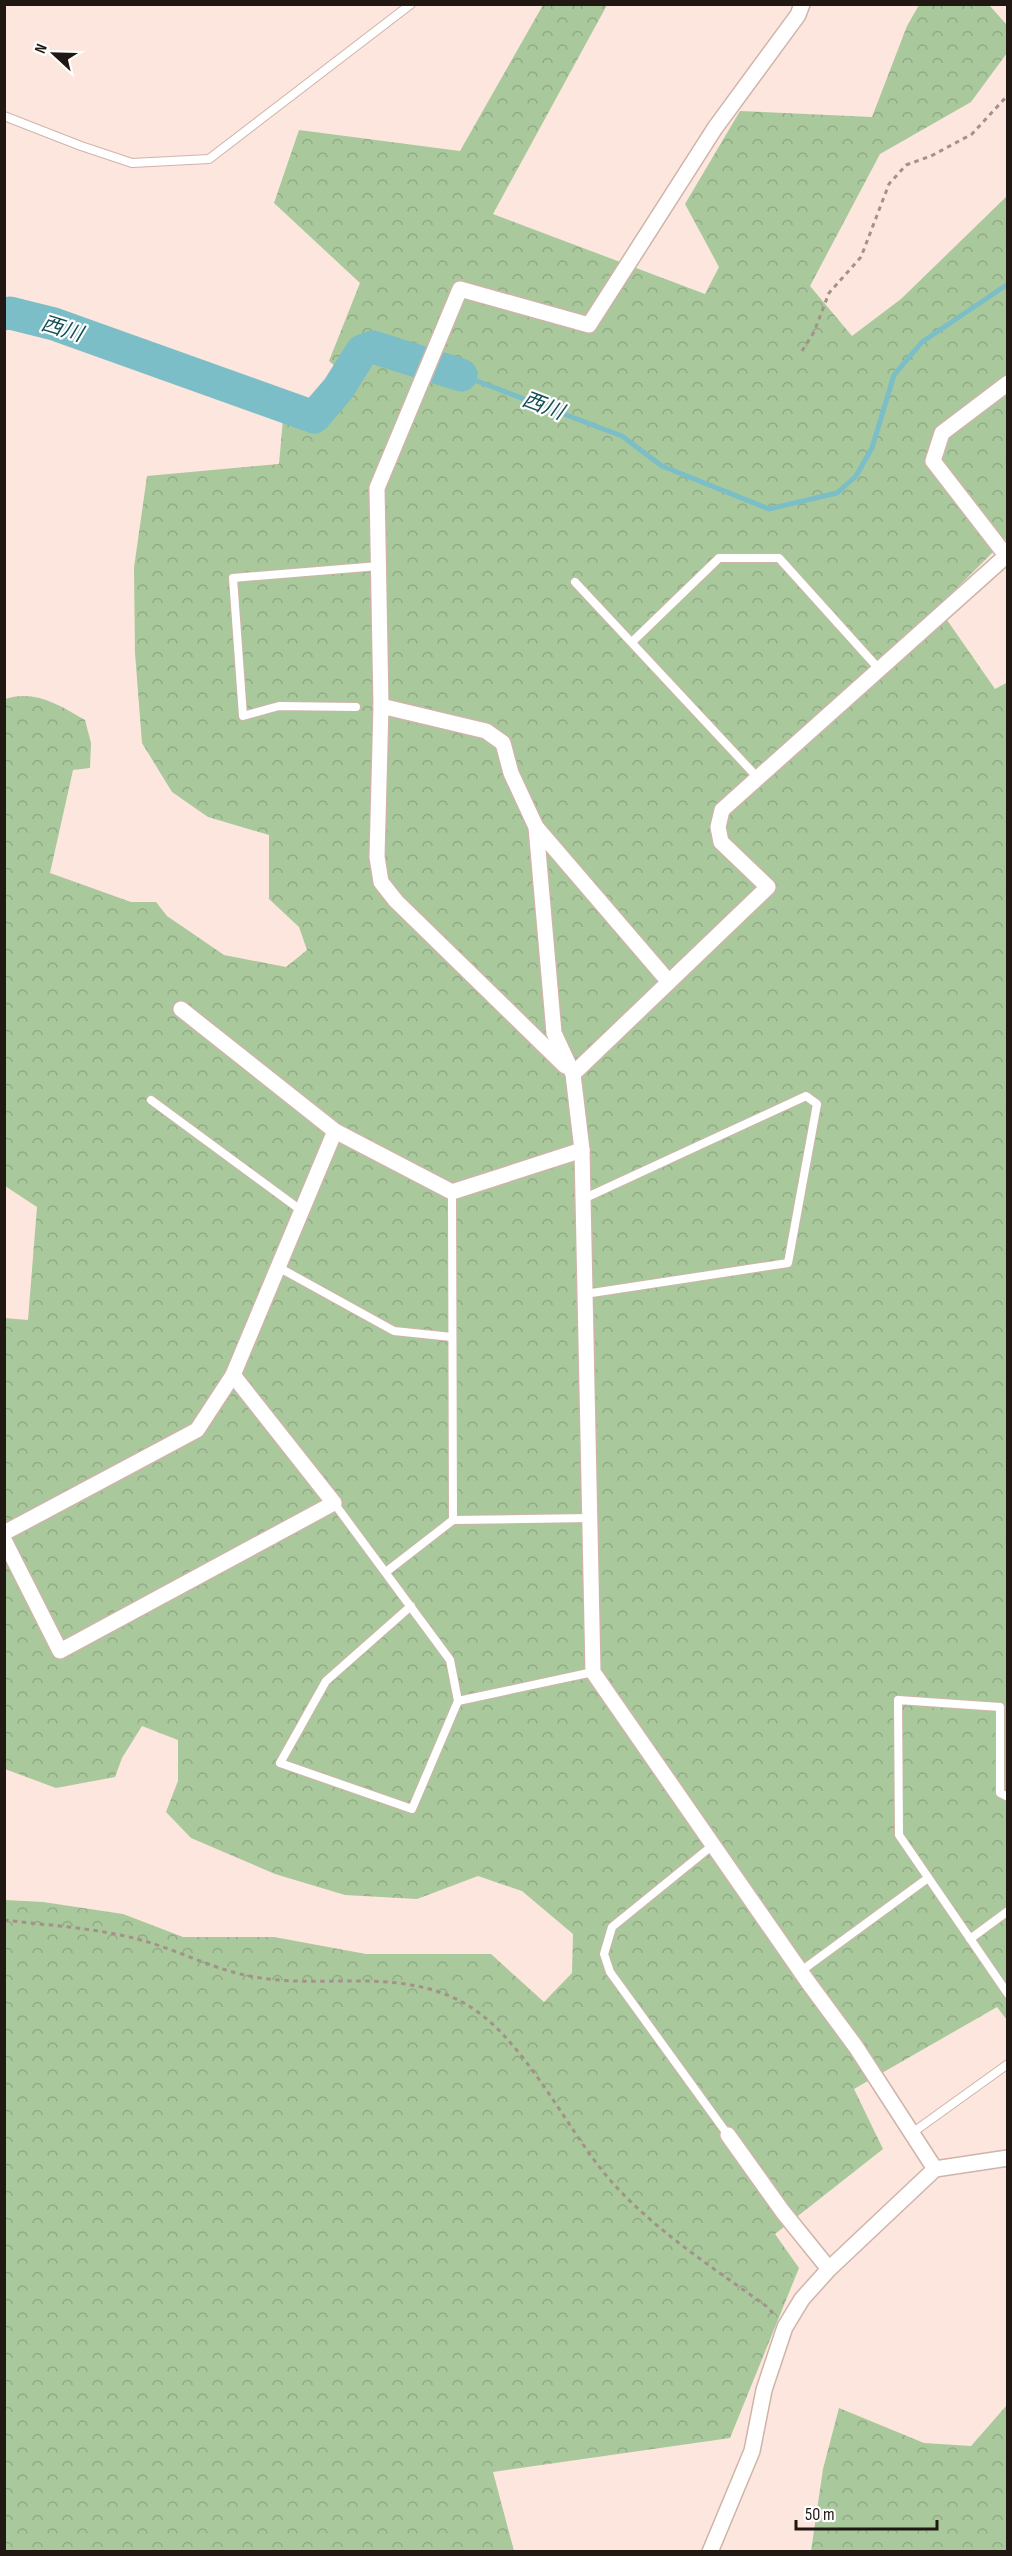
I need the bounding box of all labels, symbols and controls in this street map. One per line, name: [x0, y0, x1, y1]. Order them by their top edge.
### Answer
north arrow: [24, 24, 84, 84]
text: N: [31, 41, 52, 56]
water label: 西川: [38, 311, 88, 348]
water label: 西川: [519, 387, 569, 426]
scale bar: [796, 2493, 937, 2531]
text: 50 m: [805, 2504, 835, 2525]

